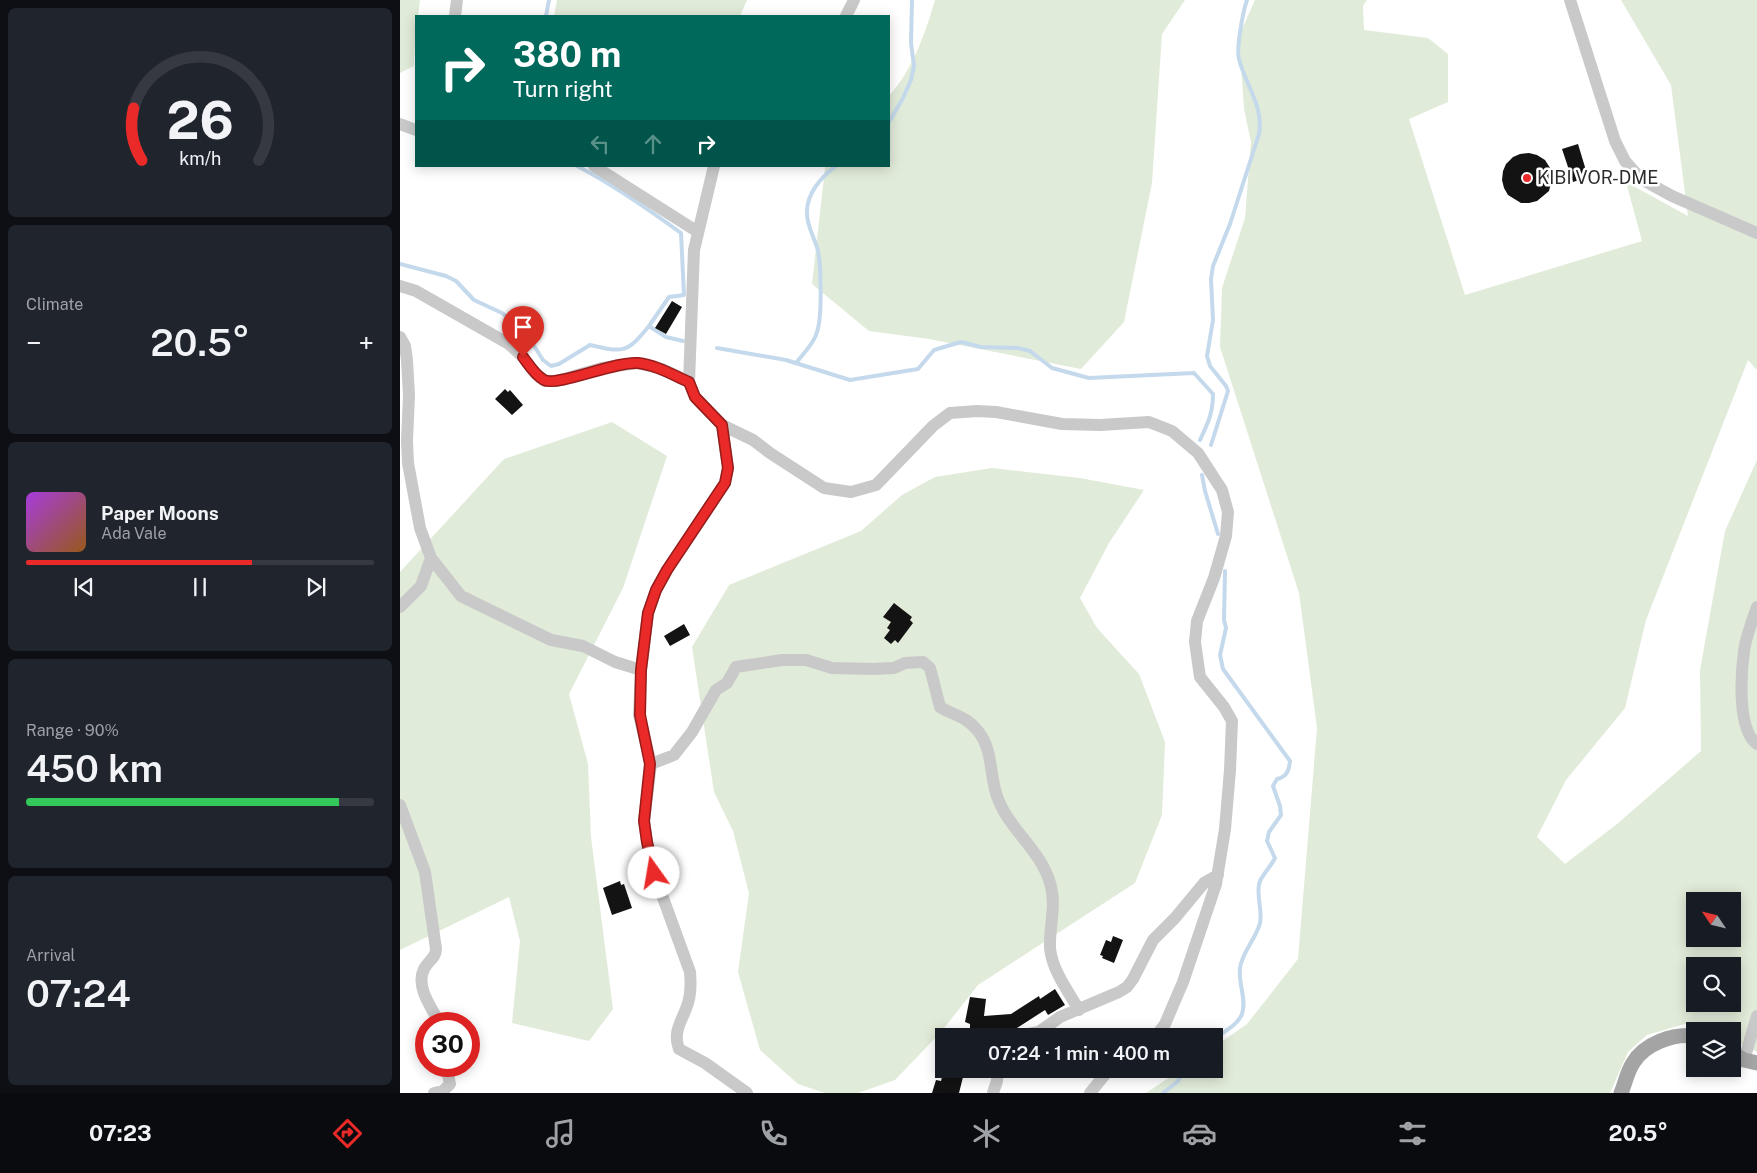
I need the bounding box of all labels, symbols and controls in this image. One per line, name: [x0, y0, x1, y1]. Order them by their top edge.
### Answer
text: 380 m: [513, 34, 621, 75]
icon: right: [430, 35, 495, 100]
text: Turn right: [513, 76, 613, 102]
text: 26: [166, 90, 234, 151]
icon: left: [586, 130, 614, 158]
icon: ahead: [639, 130, 667, 158]
icon: right: [692, 130, 720, 158]
text: km/h: [179, 148, 221, 169]
place label: KIBI VOR-DME: [1537, 167, 1658, 188]
marker: KIBI VOR-DME: [1521, 172, 1533, 184]
text: Climate: [26, 295, 83, 314]
pin: [502, 306, 544, 357]
icon: arrive: [509, 313, 537, 341]
text: 20.5°: [150, 320, 250, 365]
text: −: [26, 326, 42, 359]
text: +: [358, 326, 374, 359]
text: Paper Moons: [101, 502, 219, 524]
text: Ada Vale: [101, 524, 166, 543]
icon: previous: [70, 573, 98, 601]
icon: pause: [186, 573, 214, 601]
icon: next: [302, 573, 330, 601]
text: Range · 90%: [26, 721, 119, 740]
text: 450 km: [26, 746, 163, 791]
position arrow: [627, 846, 679, 898]
north arrow: [1686, 892, 1741, 948]
map controls: [1686, 892, 1741, 1077]
text: Arrival: [26, 946, 75, 965]
button: search: [1686, 957, 1741, 1012]
text: 07:24: [26, 971, 131, 1016]
speed limit sign: 30: [415, 1012, 480, 1077]
button: layers: [1686, 1022, 1741, 1077]
text: 07:24 · 1 min · 400 m: [988, 1042, 1170, 1064]
icon: directions: [330, 1116, 365, 1151]
icon: music: [543, 1116, 578, 1151]
icon: phone: [756, 1116, 791, 1151]
icon: climate: [969, 1116, 1004, 1151]
icon: car: [1182, 1116, 1217, 1151]
icon: filters: [1395, 1116, 1430, 1151]
text: 07:23: [89, 1120, 152, 1146]
text: 20.5°: [1609, 1120, 1668, 1146]

